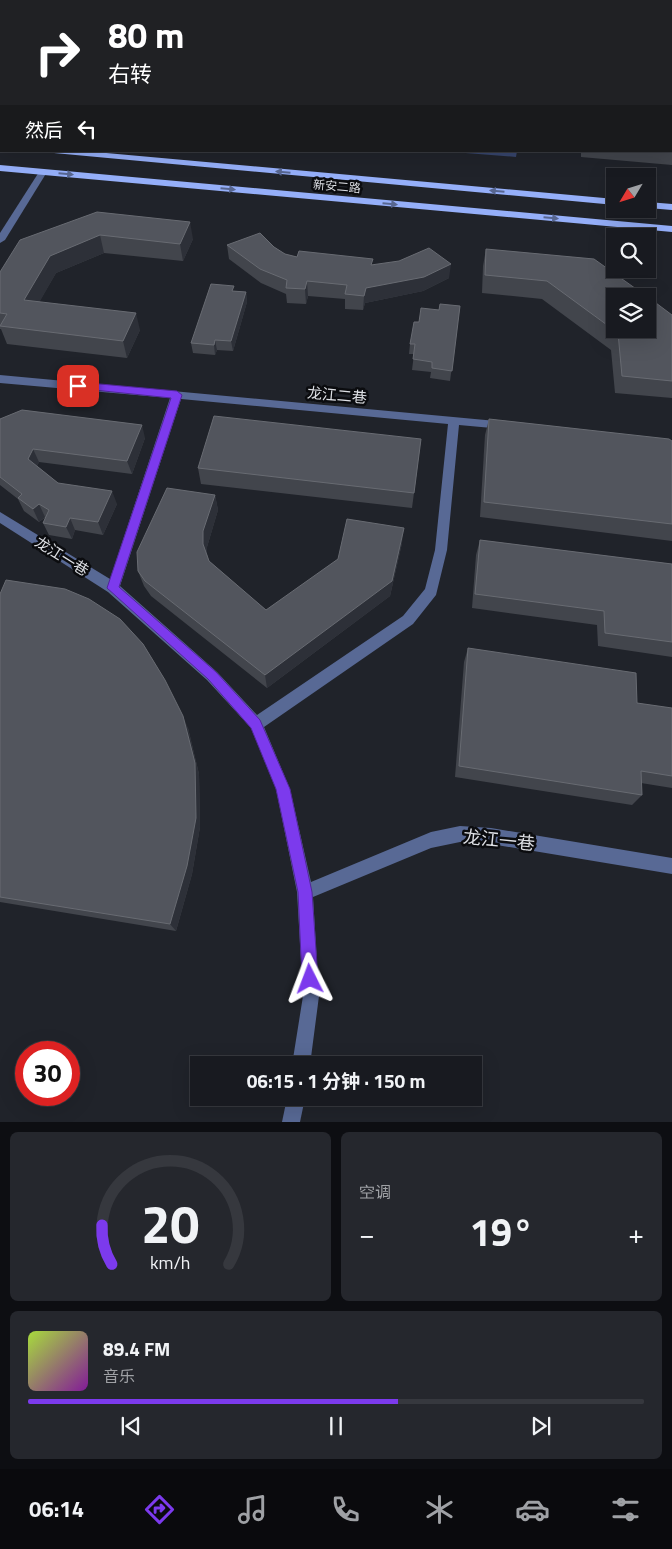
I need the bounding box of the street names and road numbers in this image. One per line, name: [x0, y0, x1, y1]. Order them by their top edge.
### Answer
street label: 新安二路: [312, 174, 362, 198]
street label: 龙江二巷: [306, 381, 368, 409]
street label: 龙江一巷: [30, 530, 94, 582]
street label: 龙江一巷: [462, 823, 536, 857]

